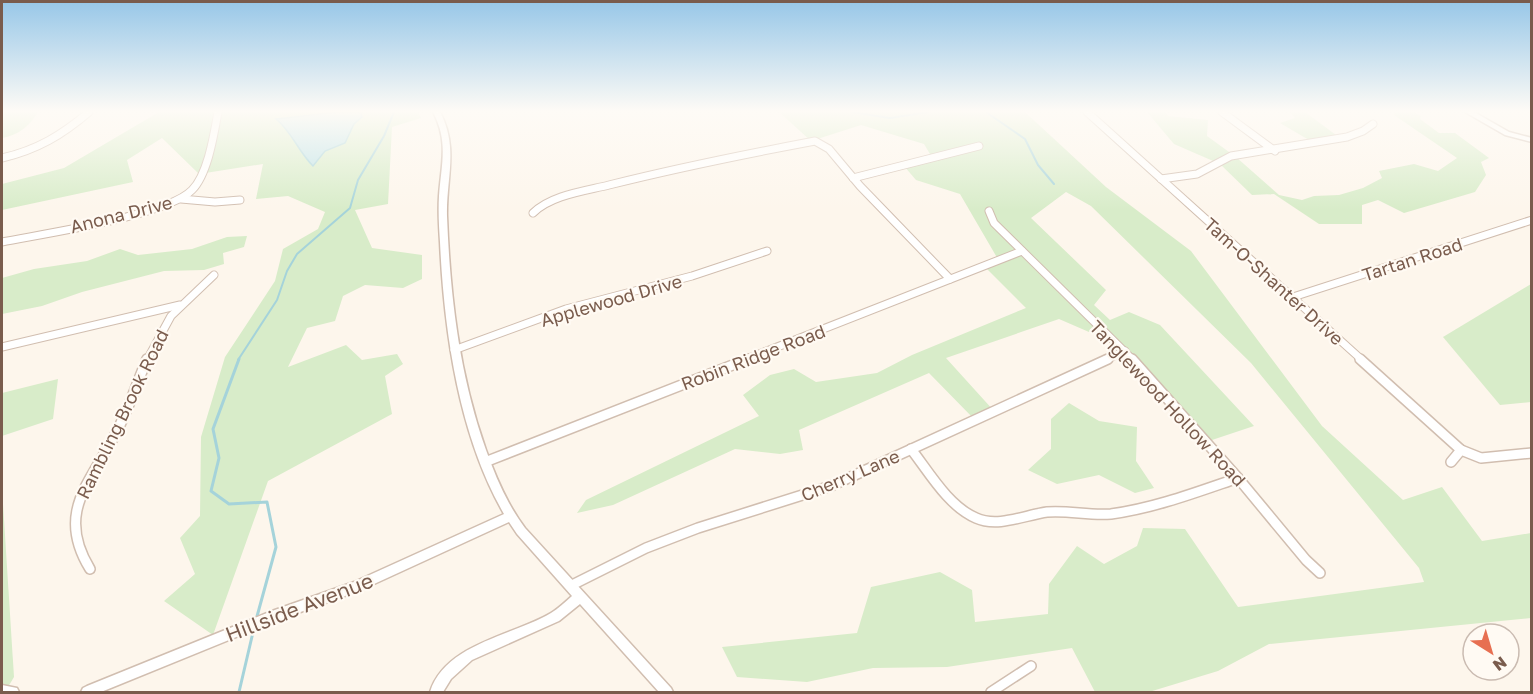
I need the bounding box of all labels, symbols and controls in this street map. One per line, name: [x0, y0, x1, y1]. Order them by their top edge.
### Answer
street label: Anona Drive: [68, 191, 174, 237]
street label: Tam-O-Shanter Drive: [1200, 213, 1348, 349]
street label: Tartan Road: [1359, 232, 1465, 286]
street label: Applewood Drive: [538, 269, 684, 331]
street label: Tanglewood Hollow Road: [1085, 315, 1251, 491]
street label: Robin Ridge Road: [678, 319, 828, 395]
street label: Rambling Brook Road: [71, 326, 173, 502]
street label: Cherry Lane: [797, 444, 903, 506]
street label: Hillside Avenue: [221, 567, 377, 647]
north arrow: [1461, 622, 1521, 682]
text: N: [1489, 652, 1511, 676]

